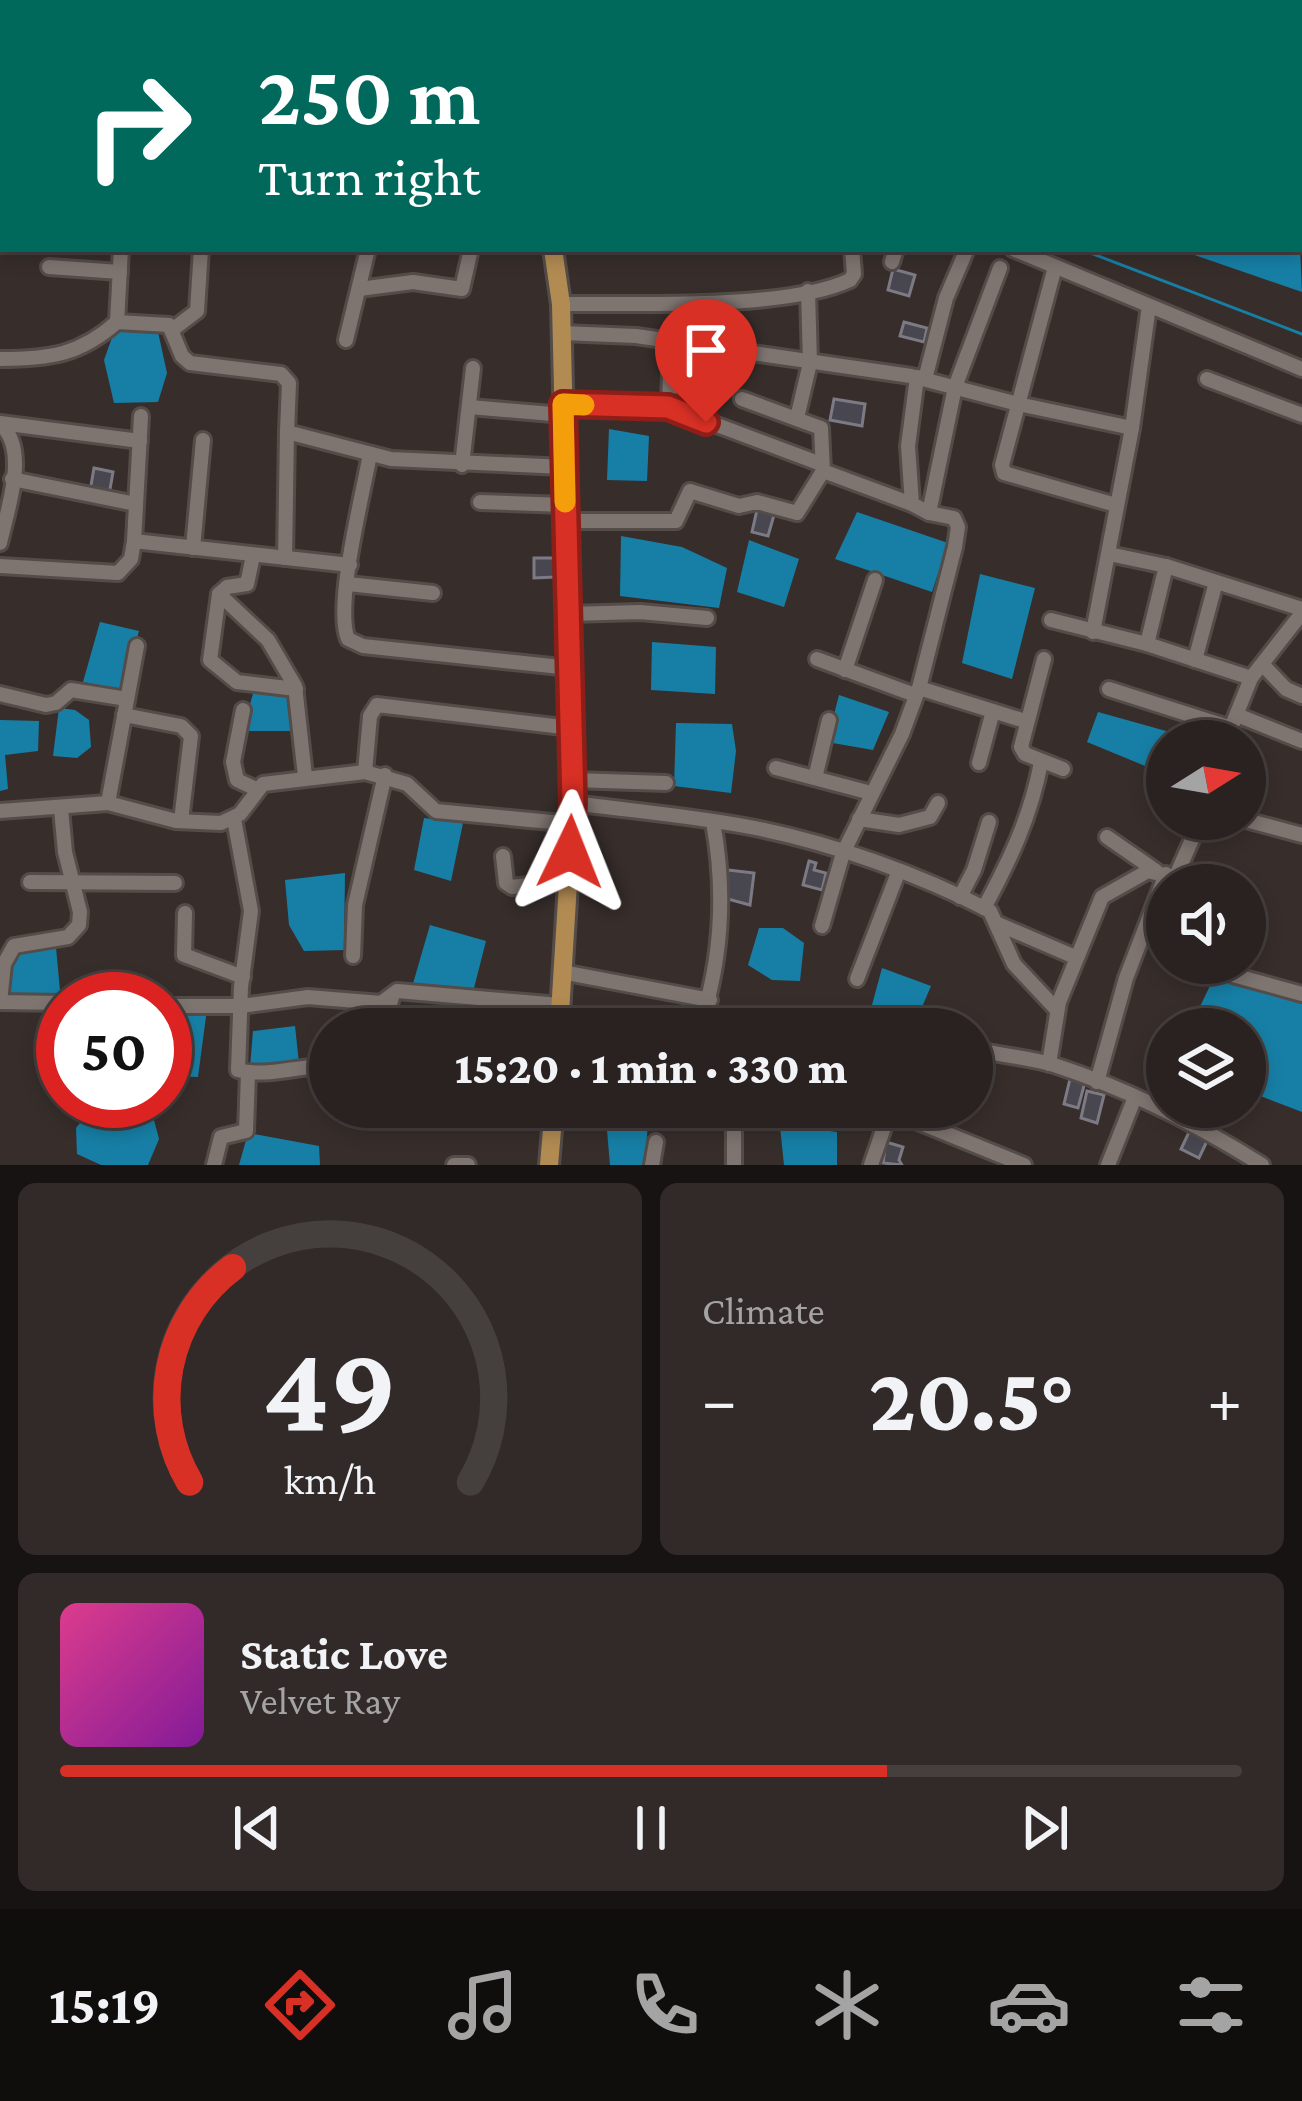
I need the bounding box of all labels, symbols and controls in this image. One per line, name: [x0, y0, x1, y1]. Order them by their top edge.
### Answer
icon: right: [60, 48, 216, 204]
text: 250 m: [258, 49, 480, 142]
text: Turn right: [258, 147, 480, 207]
pin: [655, 299, 757, 422]
icon: arrive: [673, 317, 739, 383]
north arrow: [1146, 720, 1266, 840]
map controls: [1146, 720, 1266, 1128]
position arrow: [507, 789, 633, 915]
button: sound: [1146, 864, 1266, 984]
speed limit sign: 50: [36, 972, 192, 1128]
button: layers: [1146, 1008, 1266, 1128]
text: 15:20 · 1 min · 330 m: [455, 1043, 847, 1093]
text: Climate: [702, 1289, 825, 1332]
text: 49: [263, 1319, 397, 1458]
text: 20.5°: [869, 1349, 1075, 1449]
text: −: [702, 1363, 737, 1436]
text: +: [1207, 1363, 1242, 1436]
text: km/h: [284, 1456, 376, 1503]
text: Static Love: [240, 1629, 448, 1679]
text: Velvet Ray: [240, 1679, 400, 1722]
icon: previous: [224, 1795, 290, 1861]
icon: pause: [618, 1795, 684, 1861]
icon: next: [1012, 1795, 1078, 1861]
icon: directions: [258, 1963, 342, 2047]
icon: music: [441, 1963, 525, 2047]
icon: phone: [623, 1963, 707, 2047]
icon: climate: [805, 1963, 889, 2047]
icon: car: [987, 1963, 1071, 2047]
icon: filters: [1169, 1963, 1253, 2047]
text: 15:19: [49, 1975, 160, 2035]

